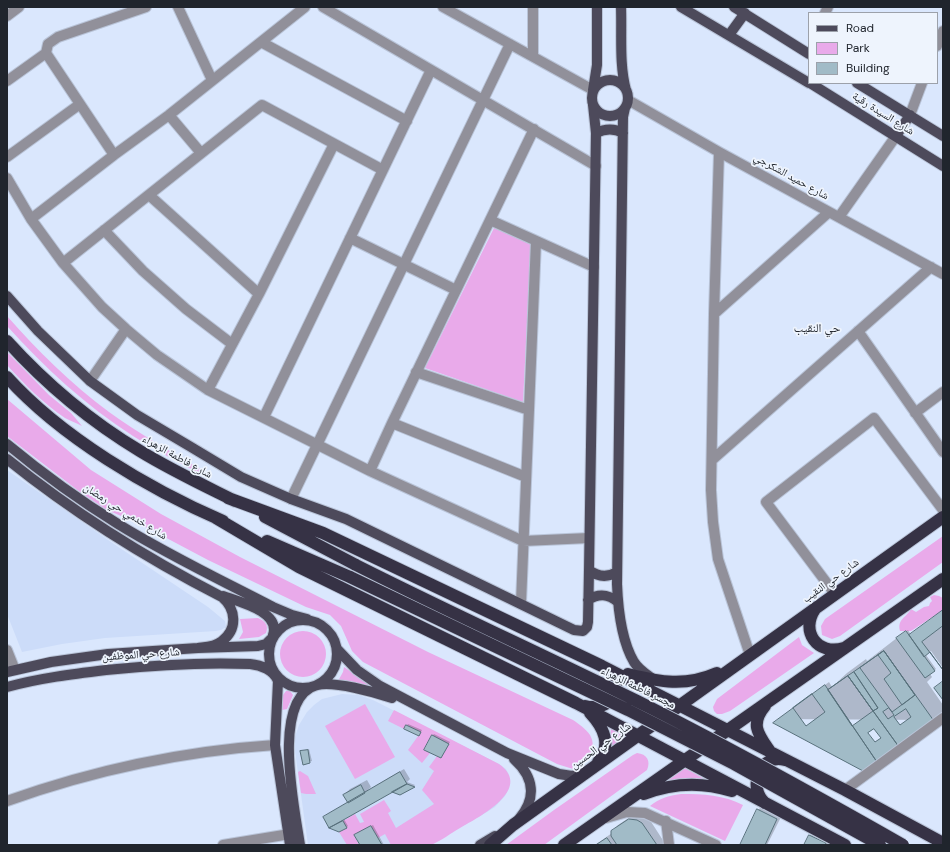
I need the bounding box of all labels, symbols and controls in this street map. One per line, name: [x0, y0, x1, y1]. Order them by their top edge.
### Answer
legend: [808, 12, 938, 84]
text: Road: [846, 20, 874, 36]
text: Park: [846, 40, 870, 56]
text: Building: [846, 60, 890, 76]
street label: شارع السيدة رقية: [850, 90, 916, 138]
street label: شارع حميد الشكرجي: [751, 151, 831, 203]
district label: حي النقيب: [794, 322, 840, 336]
street label: شارع فاطمة الزهراء: [140, 432, 214, 482]
street label: شارع خدمي حي رمضان: [81, 481, 169, 543]
street label: شارع حي النقيب: [800, 556, 862, 606]
street label: شارع حي الموظفين: [102, 646, 180, 664]
street label: مجسر فاطمة الزهراء: [599, 664, 677, 712]
street label: شارع حي الحسين: [568, 720, 634, 772]

